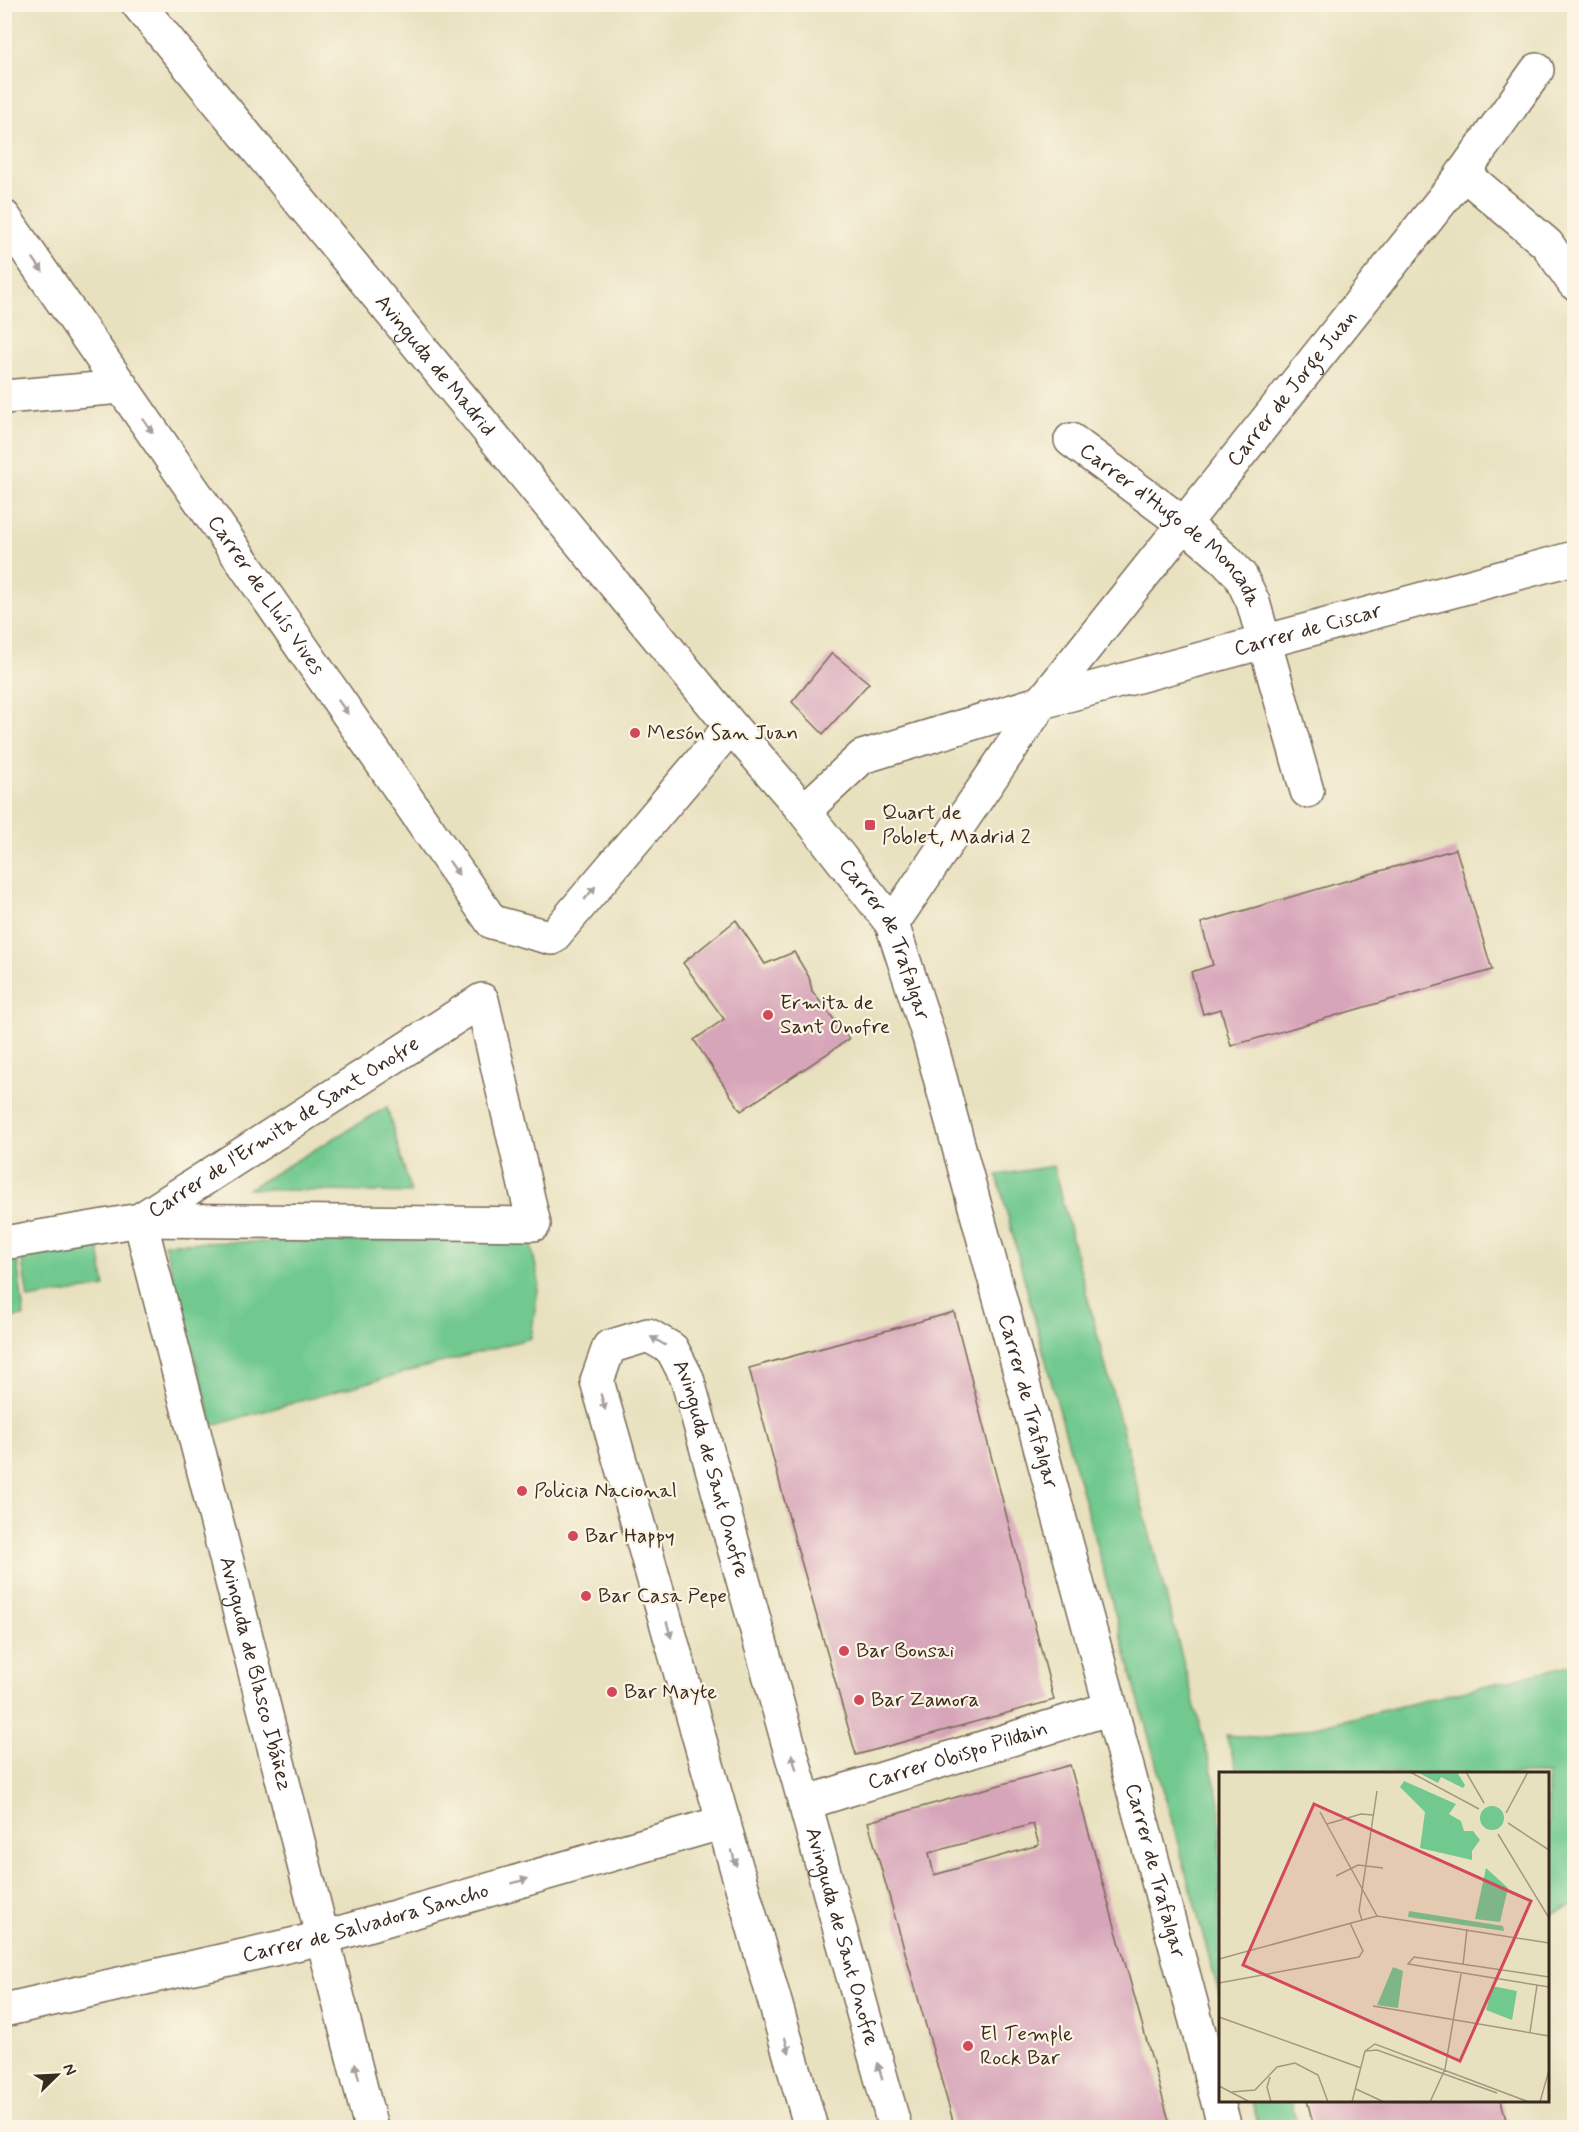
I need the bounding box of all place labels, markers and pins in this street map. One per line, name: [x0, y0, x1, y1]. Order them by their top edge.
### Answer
place label: Mesón San Juan: [647, 719, 798, 747]
marker: Mesón San Juan: [628, 726, 642, 740]
place label: Quart de Poblet, Madrid 2: [882, 799, 1031, 851]
marker: Quart de Poblet, Madrid 2: [863, 818, 877, 832]
place label: Ermita de Sant Onofre: [780, 989, 890, 1041]
marker: Ermita de Sant Onofre: [761, 1008, 775, 1022]
place label: Policia Nacional: [534, 1477, 677, 1505]
marker: Policia Nacional: [515, 1484, 529, 1498]
place label: Bar Happy: [585, 1522, 675, 1550]
marker: Bar Happy: [566, 1529, 580, 1543]
place label: Bar Casa Pepe: [598, 1582, 727, 1610]
marker: Bar Casa Pepe: [579, 1589, 593, 1603]
place label: Bar Bonsai: [856, 1637, 954, 1665]
marker: Bar Bonsai: [837, 1644, 851, 1658]
place label: Bar Mayte: [624, 1678, 717, 1706]
marker: Bar Mayte: [605, 1685, 619, 1699]
place label: Bar Zamora: [871, 1686, 979, 1714]
marker: Bar Zamora: [852, 1693, 866, 1707]
place label: El Temple Rock Bar: [980, 2020, 1073, 2072]
marker: El Temple Rock Bar: [961, 2039, 975, 2053]

